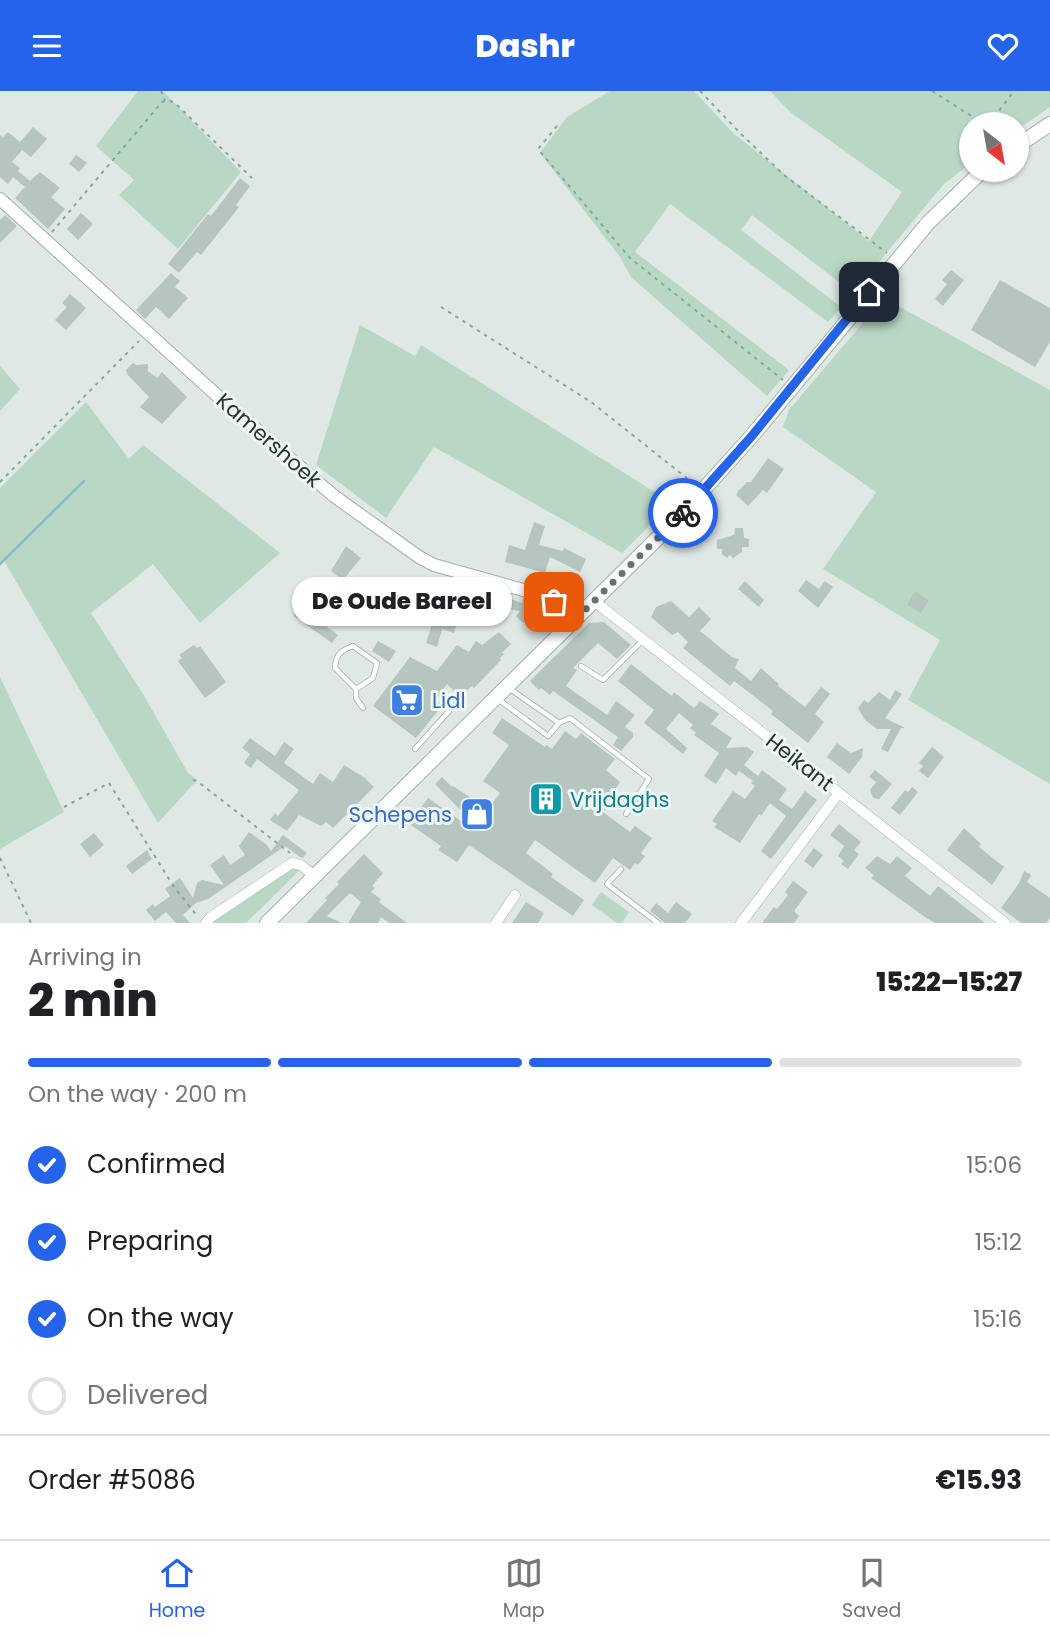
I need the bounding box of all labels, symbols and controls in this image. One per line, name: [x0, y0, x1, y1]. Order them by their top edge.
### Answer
text: Dashr: [475, 23, 575, 68]
icon: menu: [28, 27, 66, 65]
icon: heart: [984, 27, 1022, 65]
north arrow: [959, 112, 1029, 182]
map controls: [959, 112, 1029, 182]
pin: [839, 262, 899, 322]
icon: home: [850, 273, 888, 311]
street label: Kamershoek: [210, 386, 328, 494]
courier: [648, 478, 718, 548]
icon: bike: [664, 494, 702, 532]
pin: [524, 572, 584, 632]
callout: De Oude Bareel: [292, 577, 512, 627]
icon: bag: [535, 583, 573, 621]
text: De Oude Bareel: [312, 585, 492, 617]
supermarket icon: Lidl: [388, 681, 426, 719]
place label: Lidl: [432, 686, 466, 715]
street label: Heikant: [760, 726, 840, 798]
building icon: Vrijdaghs: [527, 780, 565, 818]
place label: Vrijdaghs: [570, 785, 669, 814]
shop icon: Schepens: [458, 795, 496, 833]
place label: Schepens: [349, 800, 452, 829]
text: Arriving in: [28, 941, 142, 973]
text: 15:22–15:27: [876, 964, 1022, 1000]
text: 2 min: [28, 968, 158, 1032]
text: On the way · 200 m: [28, 1078, 247, 1110]
icon: check: [28, 1146, 66, 1184]
text: Confirmed: [87, 1146, 225, 1182]
text: 15:06: [966, 1149, 1022, 1181]
icon: check: [28, 1223, 66, 1261]
text: Preparing: [87, 1223, 213, 1259]
text: 15:12: [975, 1226, 1022, 1258]
icon: check: [28, 1300, 66, 1338]
text: On the way: [87, 1300, 234, 1336]
text: 15:16: [973, 1303, 1022, 1335]
text: Delivered: [87, 1377, 208, 1413]
text: Order #5086: [28, 1462, 196, 1498]
text: €15.93: [936, 1462, 1022, 1498]
tab: Home: [149, 1554, 205, 1625]
tab: Map: [503, 1554, 545, 1625]
tab: Saved: [842, 1554, 901, 1625]

